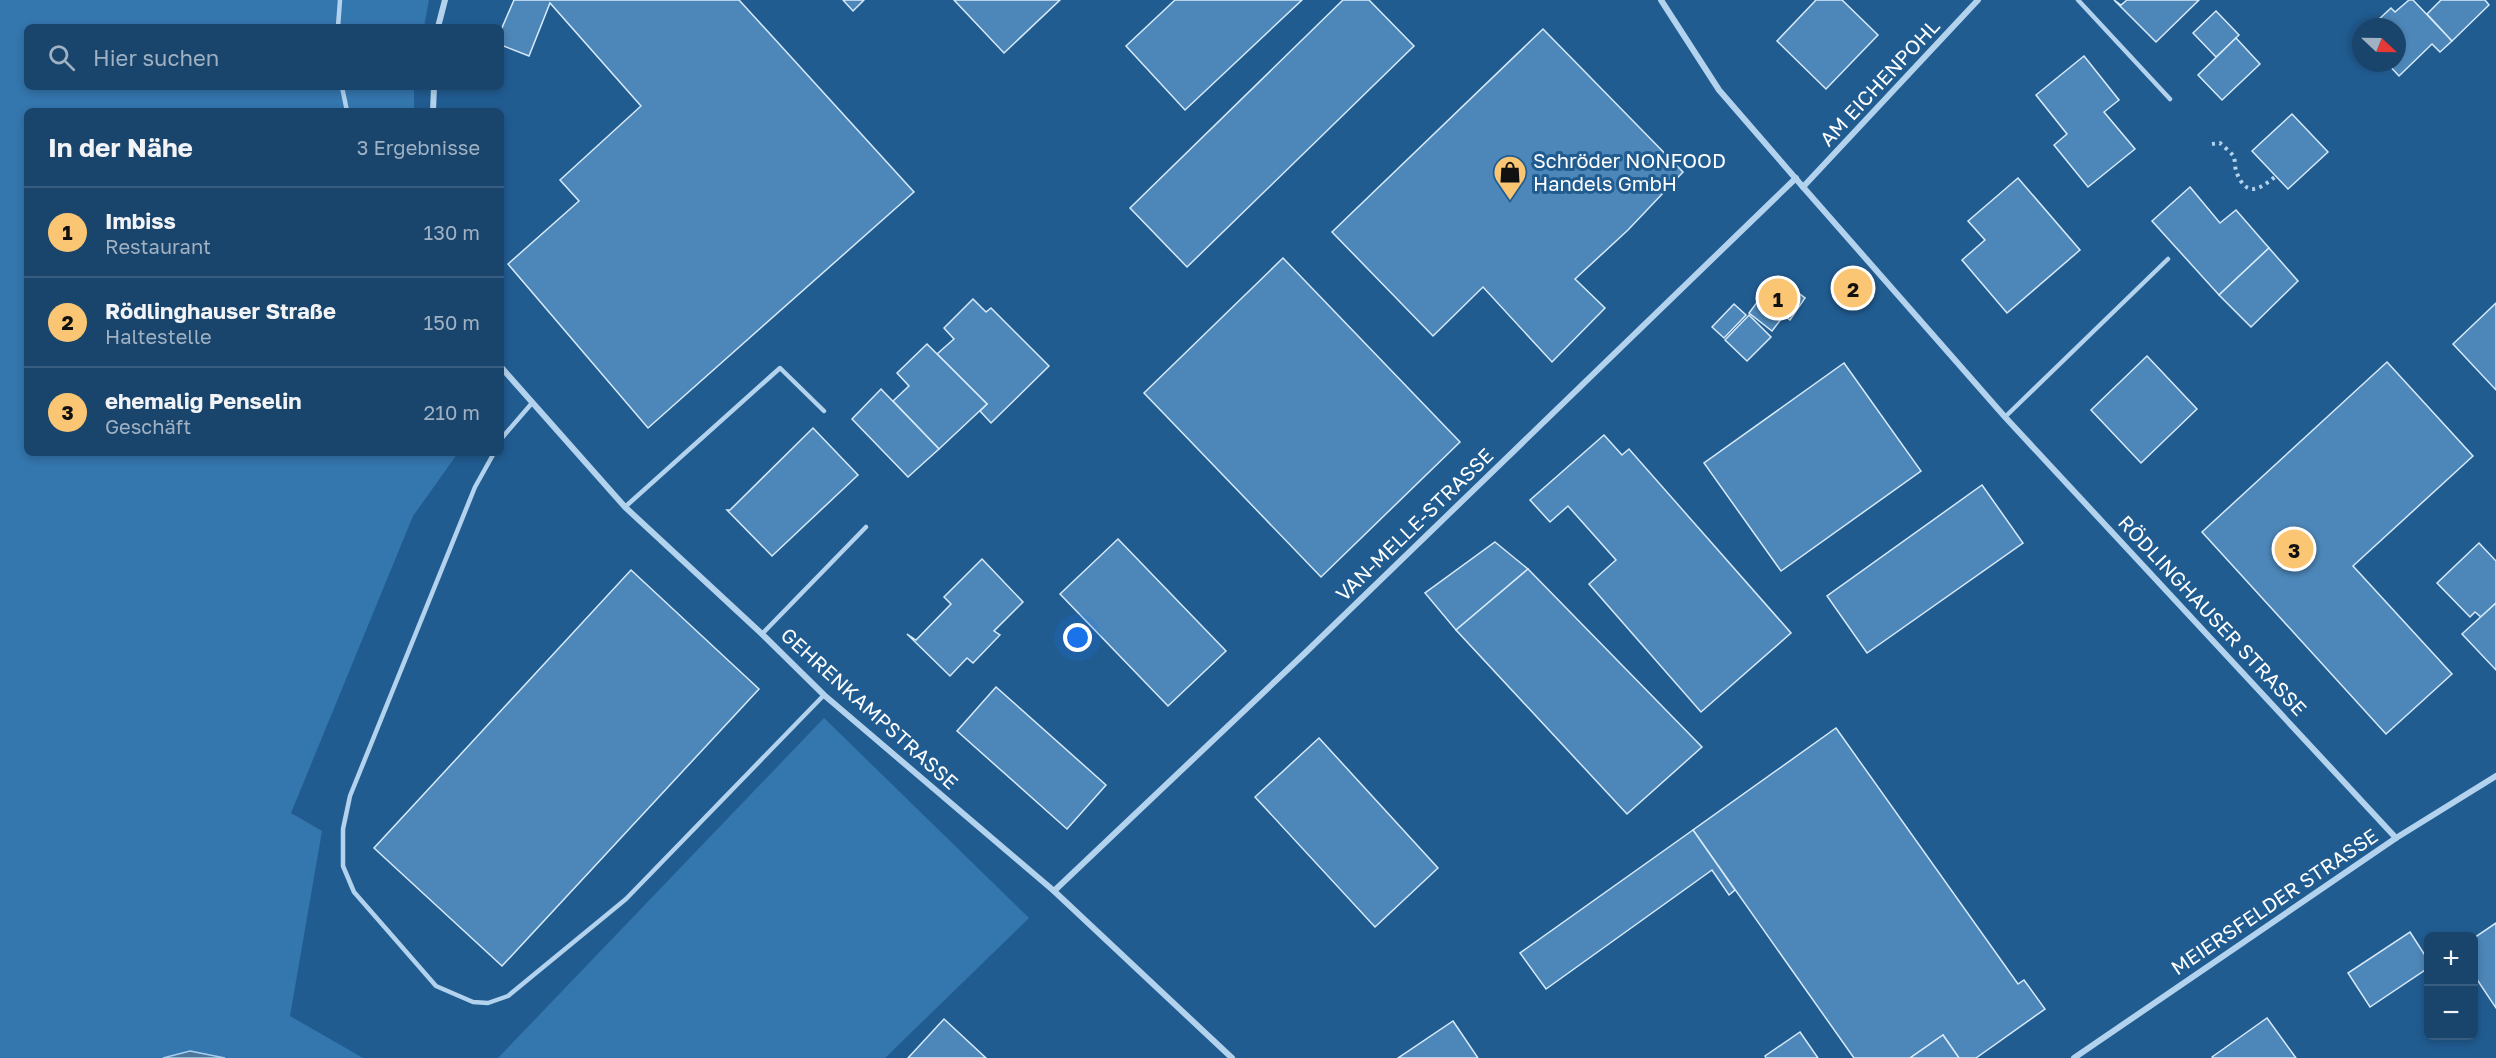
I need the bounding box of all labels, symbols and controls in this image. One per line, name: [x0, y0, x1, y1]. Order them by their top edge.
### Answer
street label: AM EICHENPOHL: [1814, 14, 1944, 150]
north arrow: [2352, 18, 2406, 72]
search box: [24, 24, 504, 90]
icon: search: [45, 41, 78, 74]
text: Hier suchen: [93, 44, 219, 71]
text: In der Nähe: [48, 132, 193, 163]
text: 3 Ergebnisse: [357, 135, 480, 159]
place label: Schröder NONFOOD Handels GmbH: [1533, 148, 1726, 195]
shop icon: Schröder NONFOOD Handels GmbH: [1492, 154, 1528, 201]
text: Imbiss: [105, 207, 176, 234]
text: 1: [62, 220, 73, 244]
text: 130 m: [424, 220, 480, 244]
text: Restaurant: [105, 234, 211, 258]
pin: 2: [1834, 266, 1872, 310]
pin: 1: [1758, 276, 1798, 320]
text: Rödlinghauser Straße: [105, 297, 336, 324]
text: 2: [61, 310, 74, 334]
text: 150 m: [424, 310, 480, 334]
text: Haltestelle: [105, 324, 212, 348]
text: ehemalig Penselin: [105, 387, 302, 414]
text: 3: [61, 400, 74, 424]
text: 210 m: [424, 400, 480, 424]
text: Geschäft: [105, 414, 191, 438]
street label: VAN-MELLE-STRASSE: [1330, 443, 1498, 605]
street label: RÖDLINGHAUSER STRASSE: [2114, 510, 2312, 720]
pin: 3: [2274, 526, 2314, 572]
street label: GEHRENKAMPSTRASSE: [777, 622, 963, 794]
your location: [1063, 623, 1092, 652]
street label: MEIERSFELDER STRASSE: [2166, 823, 2382, 979]
map controls: [2424, 932, 2478, 1040]
button: +: [2424, 932, 2478, 986]
button: −: [2424, 986, 2478, 1040]

